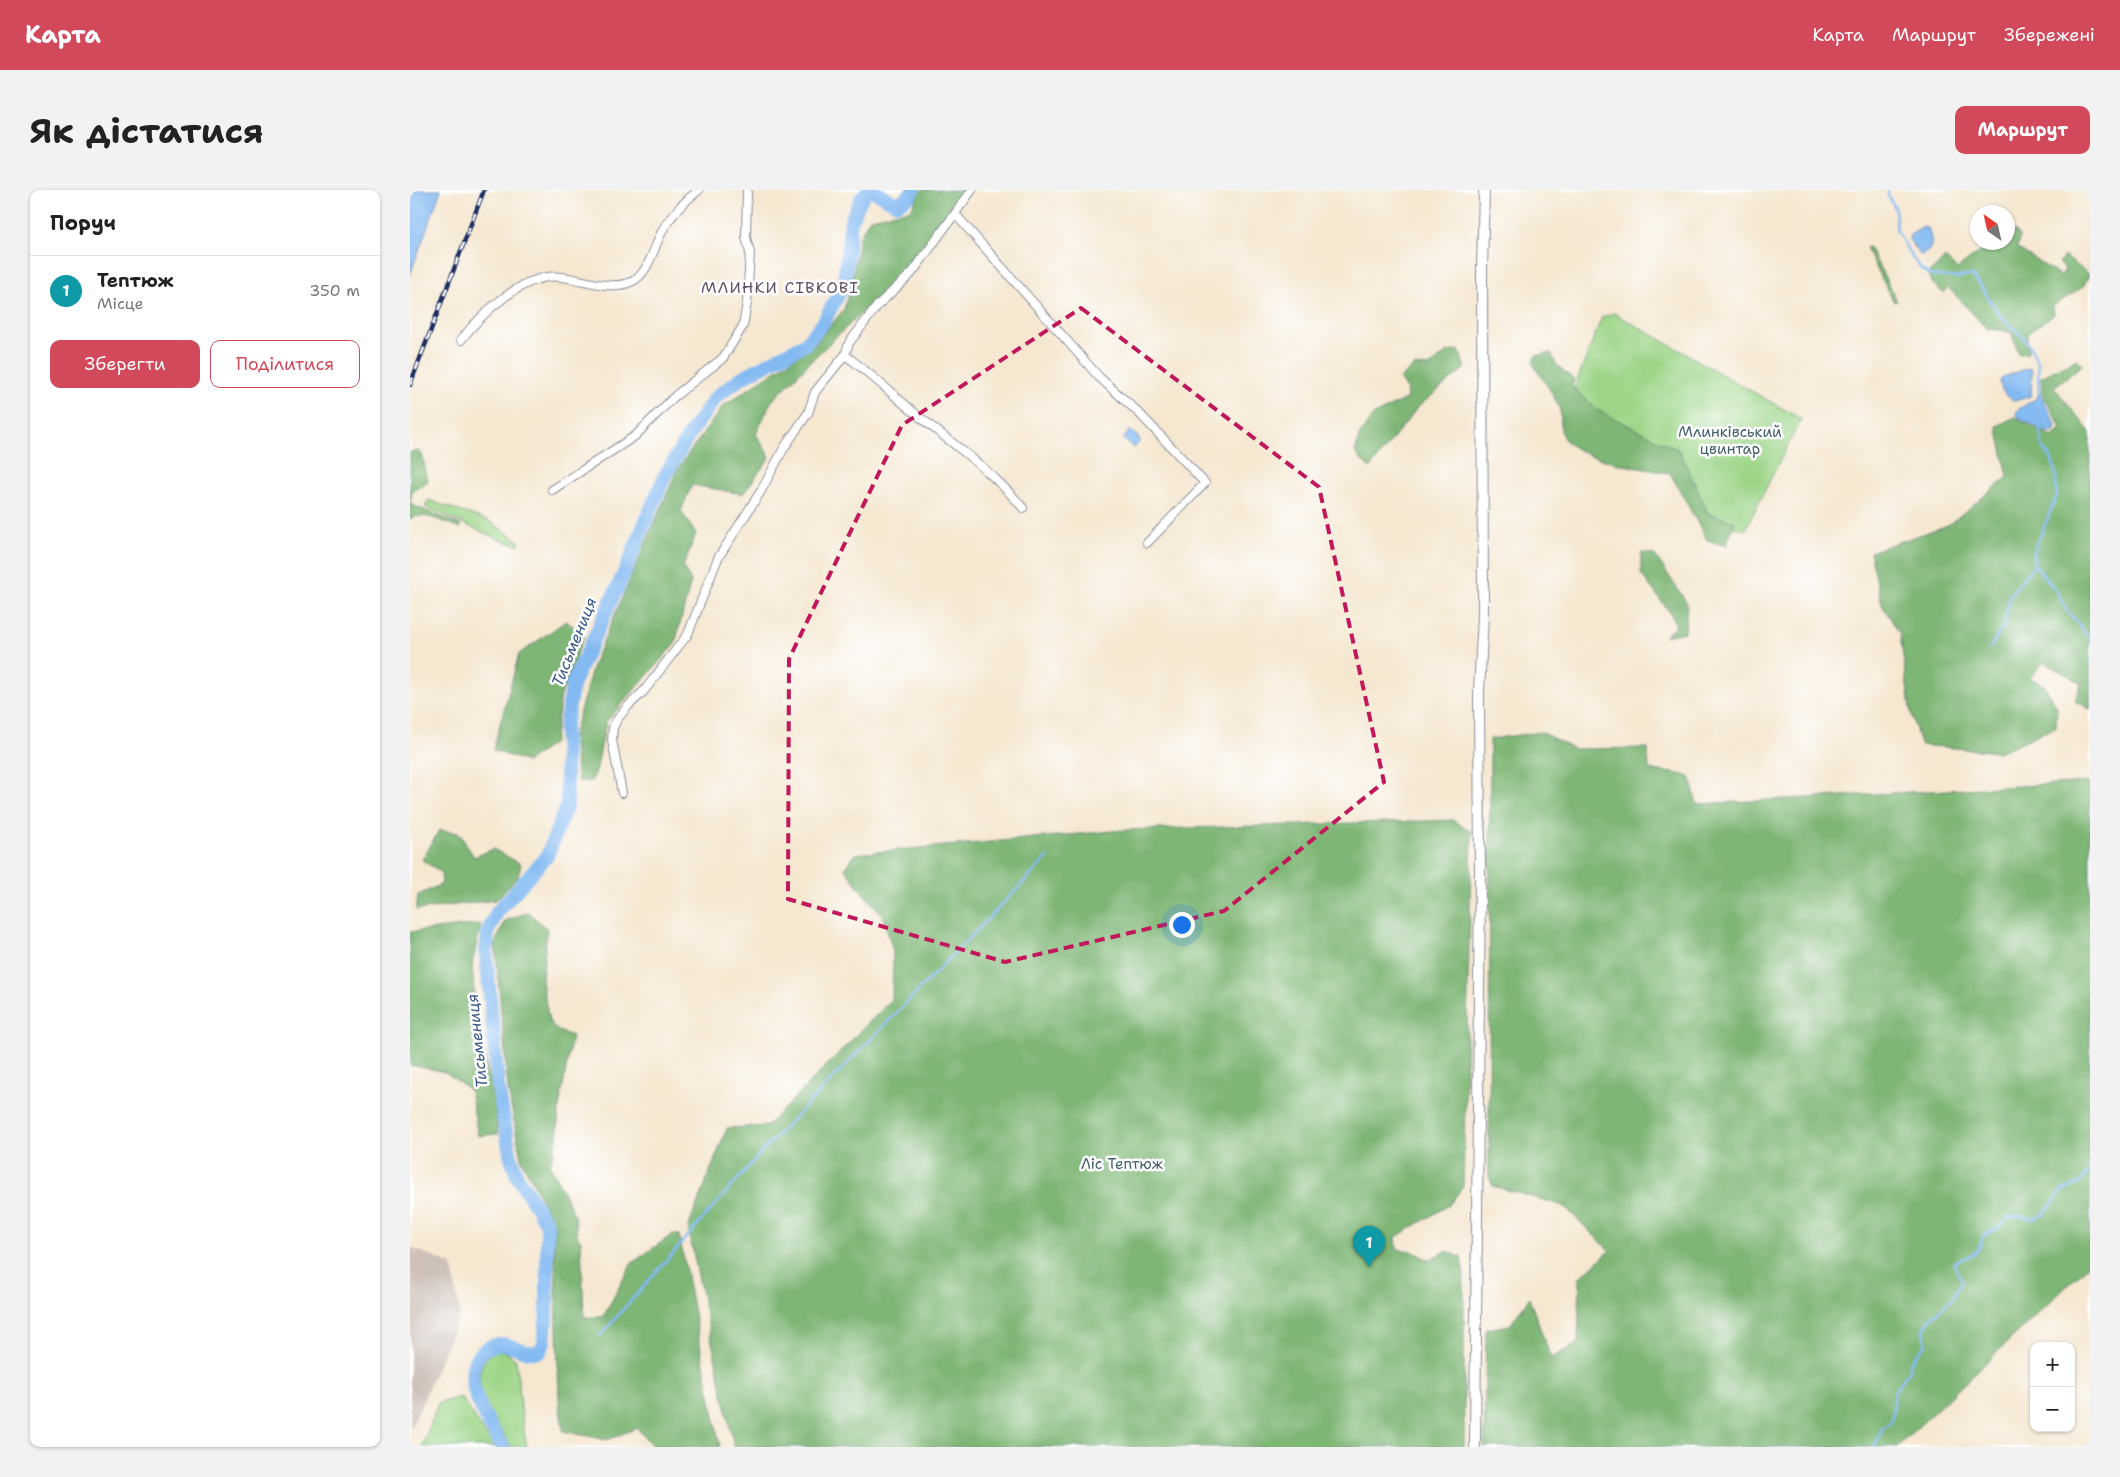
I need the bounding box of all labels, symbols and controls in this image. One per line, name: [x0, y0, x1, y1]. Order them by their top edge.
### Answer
text: Карта: [25, 19, 101, 51]
text: Карта: [1812, 23, 1864, 47]
text: Маршрут: [1892, 23, 1976, 47]
text: Збережені: [2004, 23, 2095, 47]
button: Маршрут: [1955, 106, 2090, 154]
text: Як дістатися: [30, 107, 264, 154]
north arrow: [1970, 205, 2015, 250]
text: Поруч: [50, 209, 116, 237]
text: Тептюж: [97, 268, 174, 293]
district label: МЛИНКИ СІВКОВІ: [701, 277, 859, 298]
text: 1: [62, 280, 70, 301]
text: 350 m: [309, 280, 360, 301]
text: Місце: [97, 293, 144, 314]
button: Зберегти: [50, 340, 200, 388]
button: Поділитися: [210, 340, 360, 388]
park label: Млинківський цвинтар: [1678, 422, 1782, 459]
water label: Тисьмениця: [547, 594, 601, 690]
your location: [1169, 912, 1195, 938]
water label: Тисьмениця: [462, 993, 492, 1089]
park label: Ліс Тептюж: [1081, 1154, 1164, 1174]
pin: 1: [1353, 1226, 1385, 1267]
map controls: [2030, 1342, 2075, 1432]
button: +: [2030, 1342, 2075, 1387]
button: −: [2030, 1387, 2075, 1432]

